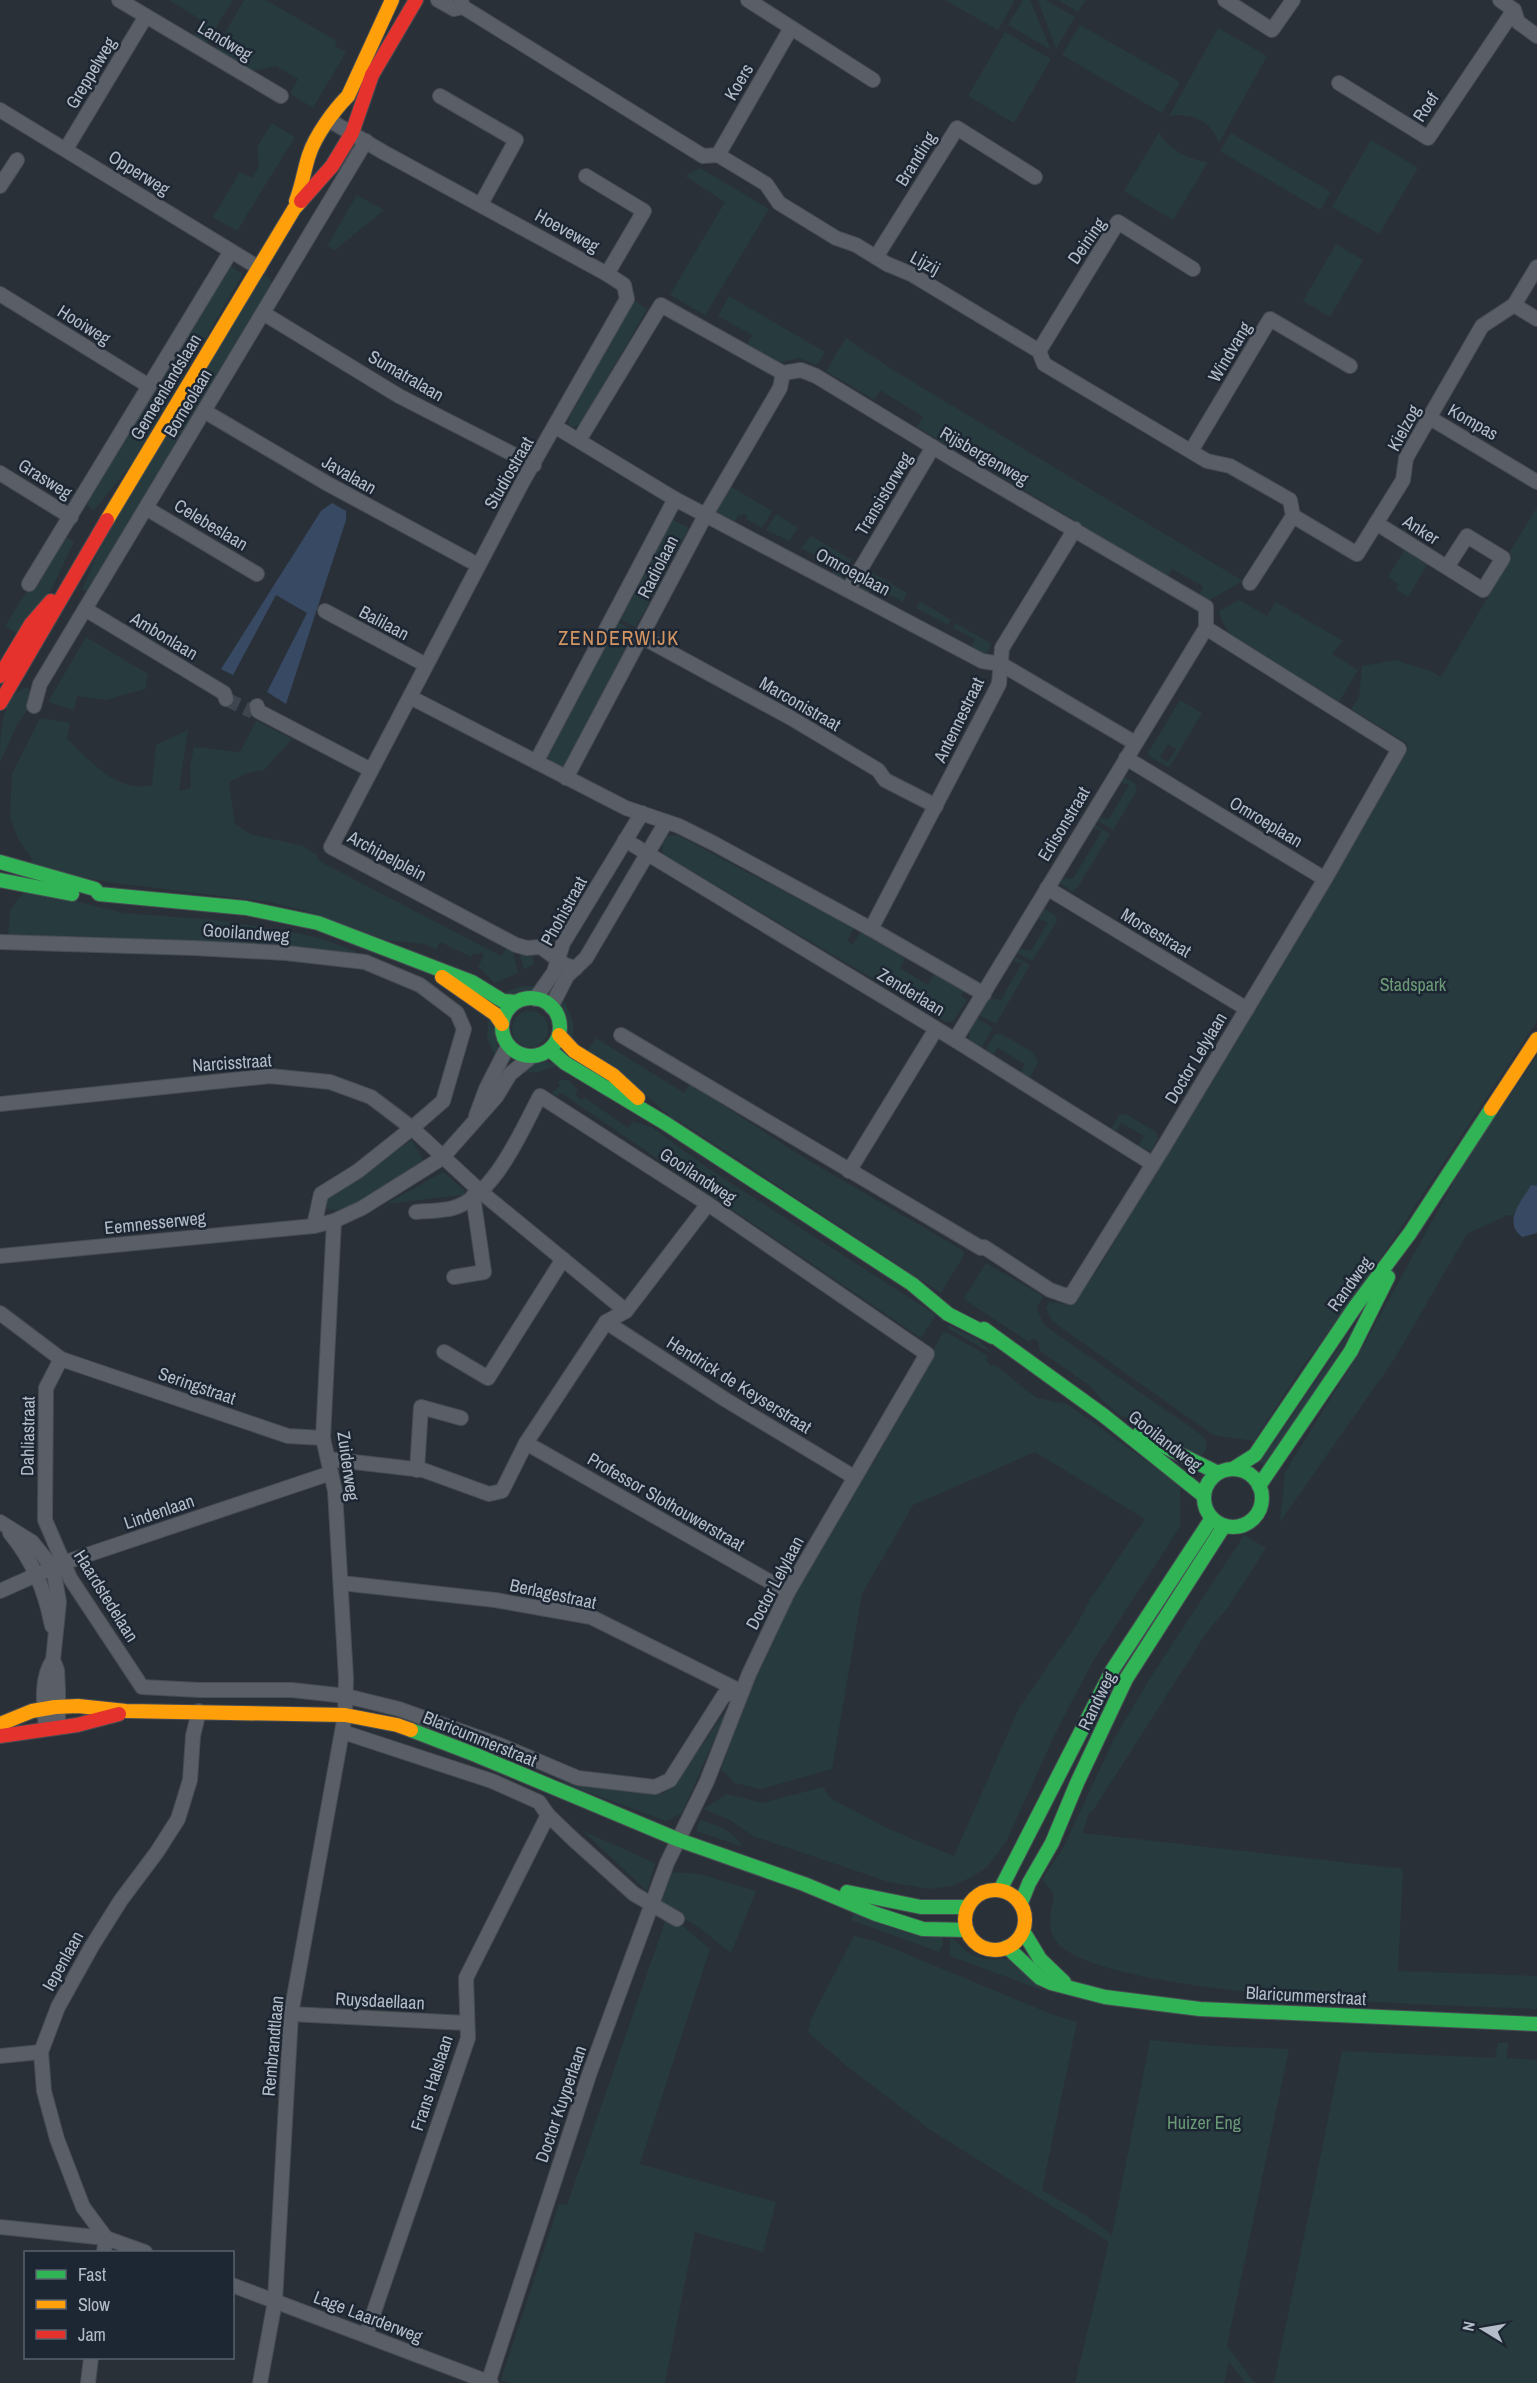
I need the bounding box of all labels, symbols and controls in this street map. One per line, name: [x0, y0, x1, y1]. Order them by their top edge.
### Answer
street label: Landweg: [193, 14, 258, 67]
street label: Greppelweg: [59, 32, 122, 113]
street label: Koers: [718, 59, 759, 105]
street label: Roef: [1407, 86, 1445, 127]
street label: Branding: [889, 126, 942, 191]
street label: Opperweg: [104, 144, 175, 202]
street label: Hoeveweg: [531, 203, 604, 259]
street label: Deining: [1062, 212, 1112, 269]
street label: Lijzij: [906, 244, 945, 281]
street label: Hooiweg: [53, 299, 116, 351]
street label: Windvang: [1202, 316, 1258, 387]
street label: Gemeenlandslaan: [124, 329, 207, 445]
street label: Sumatralaan: [364, 344, 449, 407]
street label: Borneolaan: [157, 364, 218, 442]
street label: Kompas: [1444, 397, 1503, 446]
street label: Kielzog: [1381, 399, 1427, 455]
street label: Rijsbergenweg: [935, 420, 1034, 491]
street label: Studiostraat: [478, 432, 539, 513]
street label: Transistorweg: [849, 447, 919, 540]
street label: Javalaan: [317, 449, 381, 500]
street label: Grasweg: [14, 452, 78, 505]
street label: Celebeslaan: [170, 493, 253, 556]
street label: Anker: [1397, 508, 1444, 550]
street label: Radiolaan: [631, 531, 684, 602]
street label: Omroeplaan: [812, 541, 895, 602]
street label: Balilaan: [355, 599, 414, 646]
street label: Ambonlaan: [125, 605, 203, 666]
district label: ZENDERWIJK: [558, 624, 680, 651]
street label: Marconistraat: [755, 670, 846, 737]
street label: Antennestraat: [927, 673, 990, 767]
street label: Edisonstraat: [1032, 782, 1096, 866]
street label: Omroeplaan: [1225, 790, 1308, 853]
street label: Archipelplein: [342, 824, 431, 887]
street label: Phohistraat: [534, 872, 593, 950]
street label: Morsestraat: [1116, 902, 1196, 963]
street label: Gooilandweg: [202, 917, 291, 948]
street label: Zenderlaan: [873, 962, 950, 1022]
park label: Stadspark: [1380, 972, 1447, 997]
street label: Doctor Lelylaan: [1158, 1007, 1233, 1108]
street label: Narcisstraat: [191, 1047, 273, 1078]
street label: Gooilandweg: [655, 1141, 742, 1210]
street label: Eemnesserweg: [103, 1205, 208, 1240]
street label: Randweg: [1321, 1250, 1378, 1316]
street label: Hendrick de Keyserstraat: [662, 1330, 817, 1439]
street label: Seringstraat: [155, 1361, 239, 1410]
street label: Dahliastraat: [14, 1396, 41, 1476]
street label: Gooilandweg: [1123, 1404, 1208, 1478]
street label: Zuiderweg: [331, 1430, 366, 1503]
street label: Professor Slothouwerstraat: [583, 1446, 750, 1557]
street label: Lindenlaan: [120, 1488, 197, 1535]
street label: Doctor Lelylaan: [739, 1532, 810, 1634]
street label: Haardstedelaan: [68, 1545, 145, 1647]
street label: Berlagestraat: [508, 1572, 599, 1615]
street label: Randweg: [1072, 1667, 1122, 1734]
street label: Blaricummerstraat: [420, 1704, 541, 1773]
street label: Iepenlaan: [36, 1926, 89, 1995]
street label: Blaricummerstraat: [1245, 1980, 1367, 2011]
street label: Ruysdaellaan: [335, 1986, 425, 2015]
street label: Rembrandtlaan: [256, 1995, 289, 2097]
street label: Frans Halslaan: [404, 2032, 459, 2134]
street label: Doctor Kuyperlaan: [529, 2042, 592, 2166]
park label: Huizer Eng: [1167, 2110, 1242, 2135]
legend: [24, 2251, 234, 2359]
text: Fast: [78, 2262, 106, 2287]
street label: Lage Laarderweg: [310, 2284, 427, 2349]
text: Slow: [78, 2292, 110, 2317]
north arrow: [1453, 2299, 1513, 2359]
text: N: [1457, 2319, 1480, 2333]
text: Jam: [78, 2322, 106, 2347]

